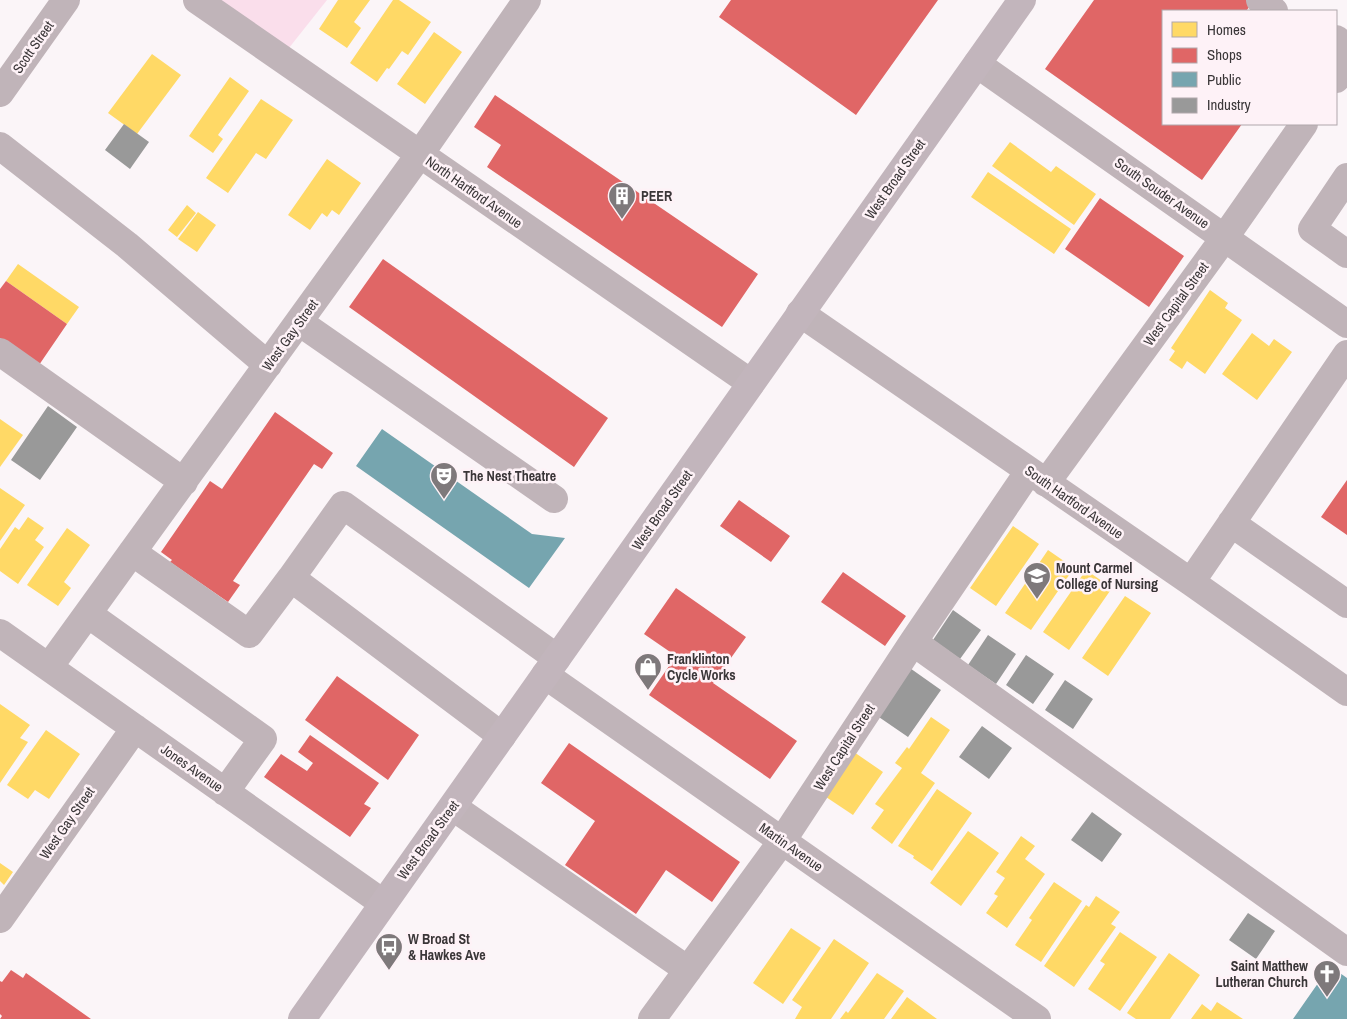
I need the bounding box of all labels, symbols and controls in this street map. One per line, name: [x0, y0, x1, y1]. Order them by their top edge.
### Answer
legend: [1162, 10, 1337, 125]
street label: Scott Street: [8, 17, 58, 77]
text: Homes: [1207, 19, 1246, 40]
text: Shops: [1207, 44, 1242, 65]
text: Public: [1207, 69, 1241, 90]
text: Industry: [1207, 94, 1252, 115]
street label: West Broad Street: [861, 135, 929, 223]
street label: North Hartford Avenue: [422, 152, 526, 232]
street label: South Souder Avenue: [1111, 154, 1213, 232]
building icon: PEER: [607, 181, 637, 220]
place label: PEER: [641, 187, 673, 205]
street label: West Capital Street: [1140, 259, 1212, 349]
street label: West Gay Street: [258, 296, 322, 374]
theatre icon: The Nest Theatre: [429, 461, 459, 500]
street label: South Hartford Avenue: [1021, 461, 1127, 543]
street label: West Broad Street: [628, 466, 696, 554]
place label: The Nest Theatre: [463, 467, 556, 485]
place label: Mount Carmel College of Nursing: [1056, 559, 1158, 593]
school or university icon: Mount Carmel College of Nursing: [1022, 561, 1052, 600]
place label: Franklinton Cycle Works: [667, 650, 736, 684]
shop icon: Franklinton Cycle Works: [633, 652, 663, 691]
street label: West Capital Street: [809, 700, 879, 794]
street label: Jones Avenue: [157, 740, 227, 796]
street label: West Gay Street: [36, 783, 98, 863]
street label: West Broad Street: [393, 797, 463, 883]
street label: Martin Avenue: [756, 818, 826, 876]
place label: W Broad St & Hawkes Ave: [408, 930, 486, 964]
bus stop icon: W Broad St & Hawkes Ave: [374, 932, 404, 971]
place label: Saint Matthew Lutheran Church: [1216, 957, 1308, 991]
church icon: Saint Matthew Lutheran Church: [1312, 959, 1342, 998]

